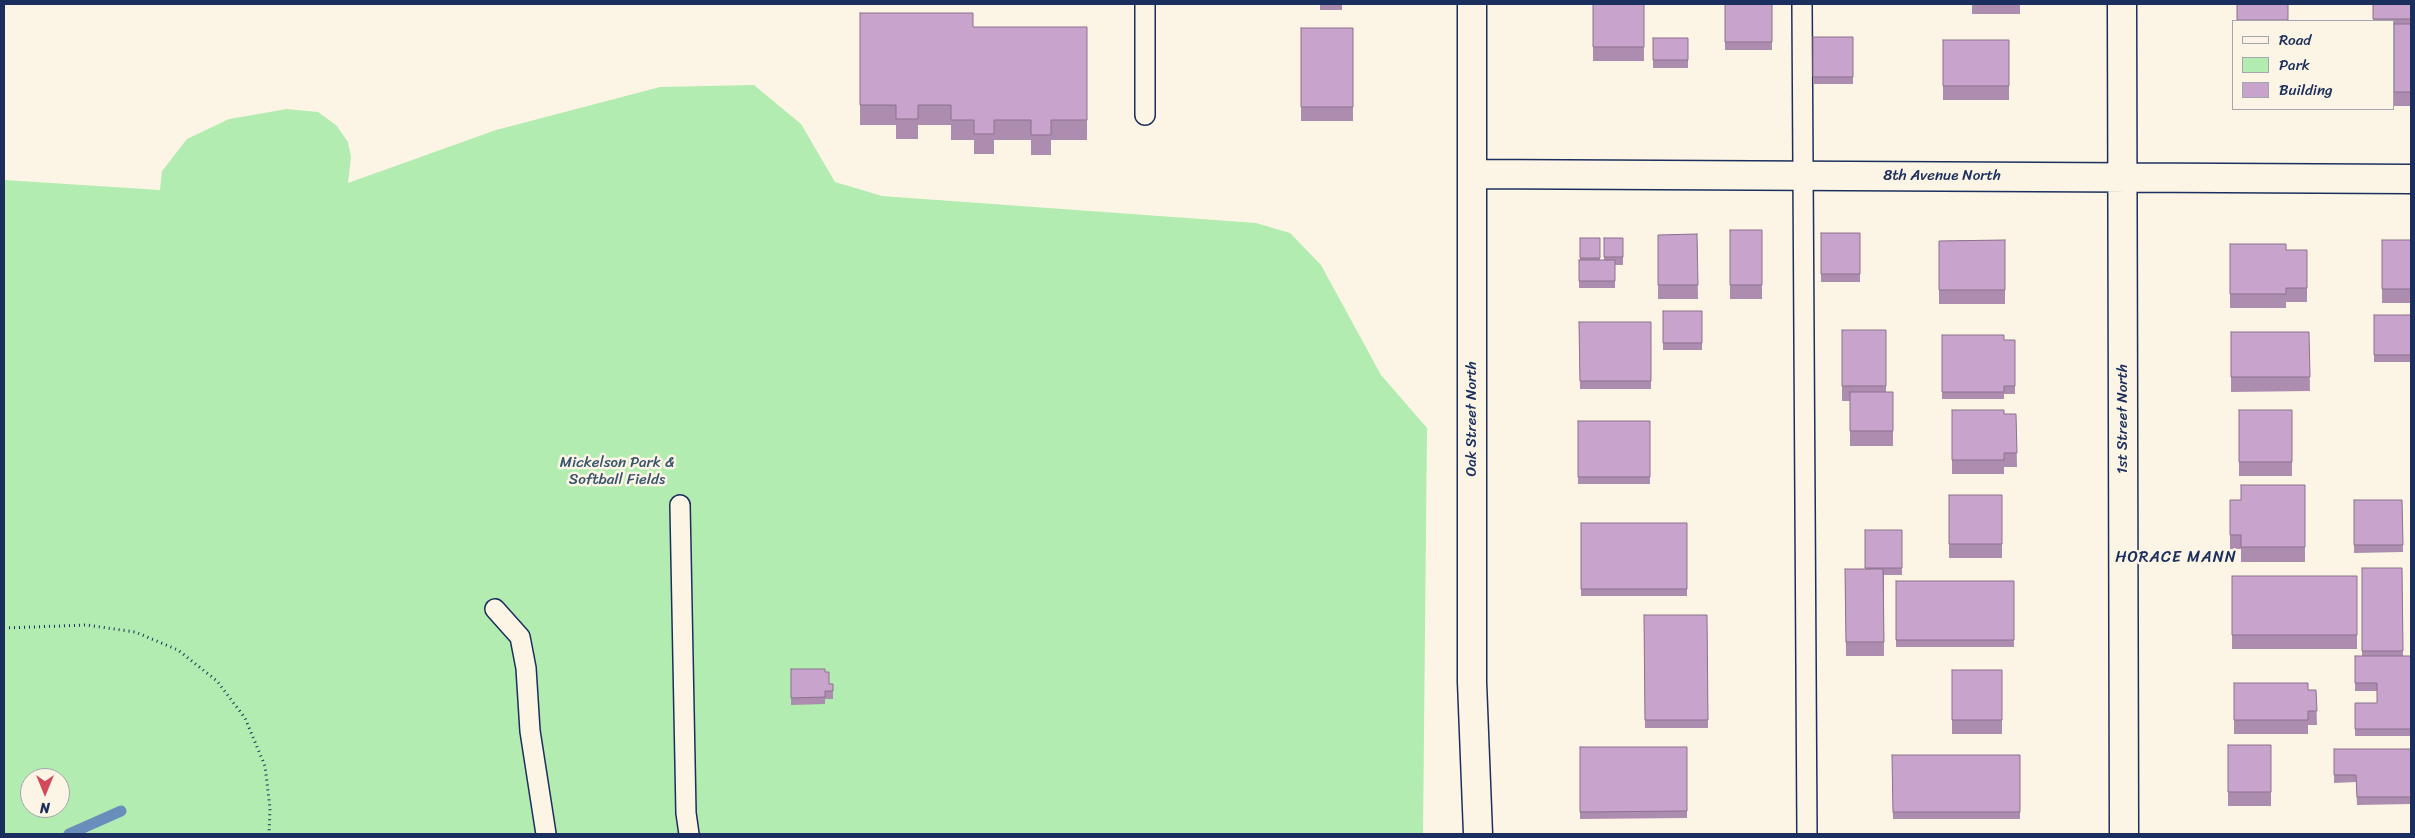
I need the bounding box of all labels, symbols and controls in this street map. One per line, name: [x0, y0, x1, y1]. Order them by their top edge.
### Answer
legend: [2232, 20, 2395, 110]
text: Road: [2279, 27, 2311, 53]
text: Park: [2279, 52, 2310, 78]
text: Building: [2279, 77, 2333, 103]
street label: 8th Avenue North: [1883, 167, 2001, 185]
street label: Oak Street North: [1463, 361, 1481, 477]
street label: 1st Street North: [2114, 364, 2132, 474]
park label: Mickelson Park & Softball Fields: [560, 454, 674, 489]
district label: HORACE MANN: [2114, 548, 2238, 568]
north arrow: [20, 768, 70, 818]
text: N: [40, 795, 50, 820]

